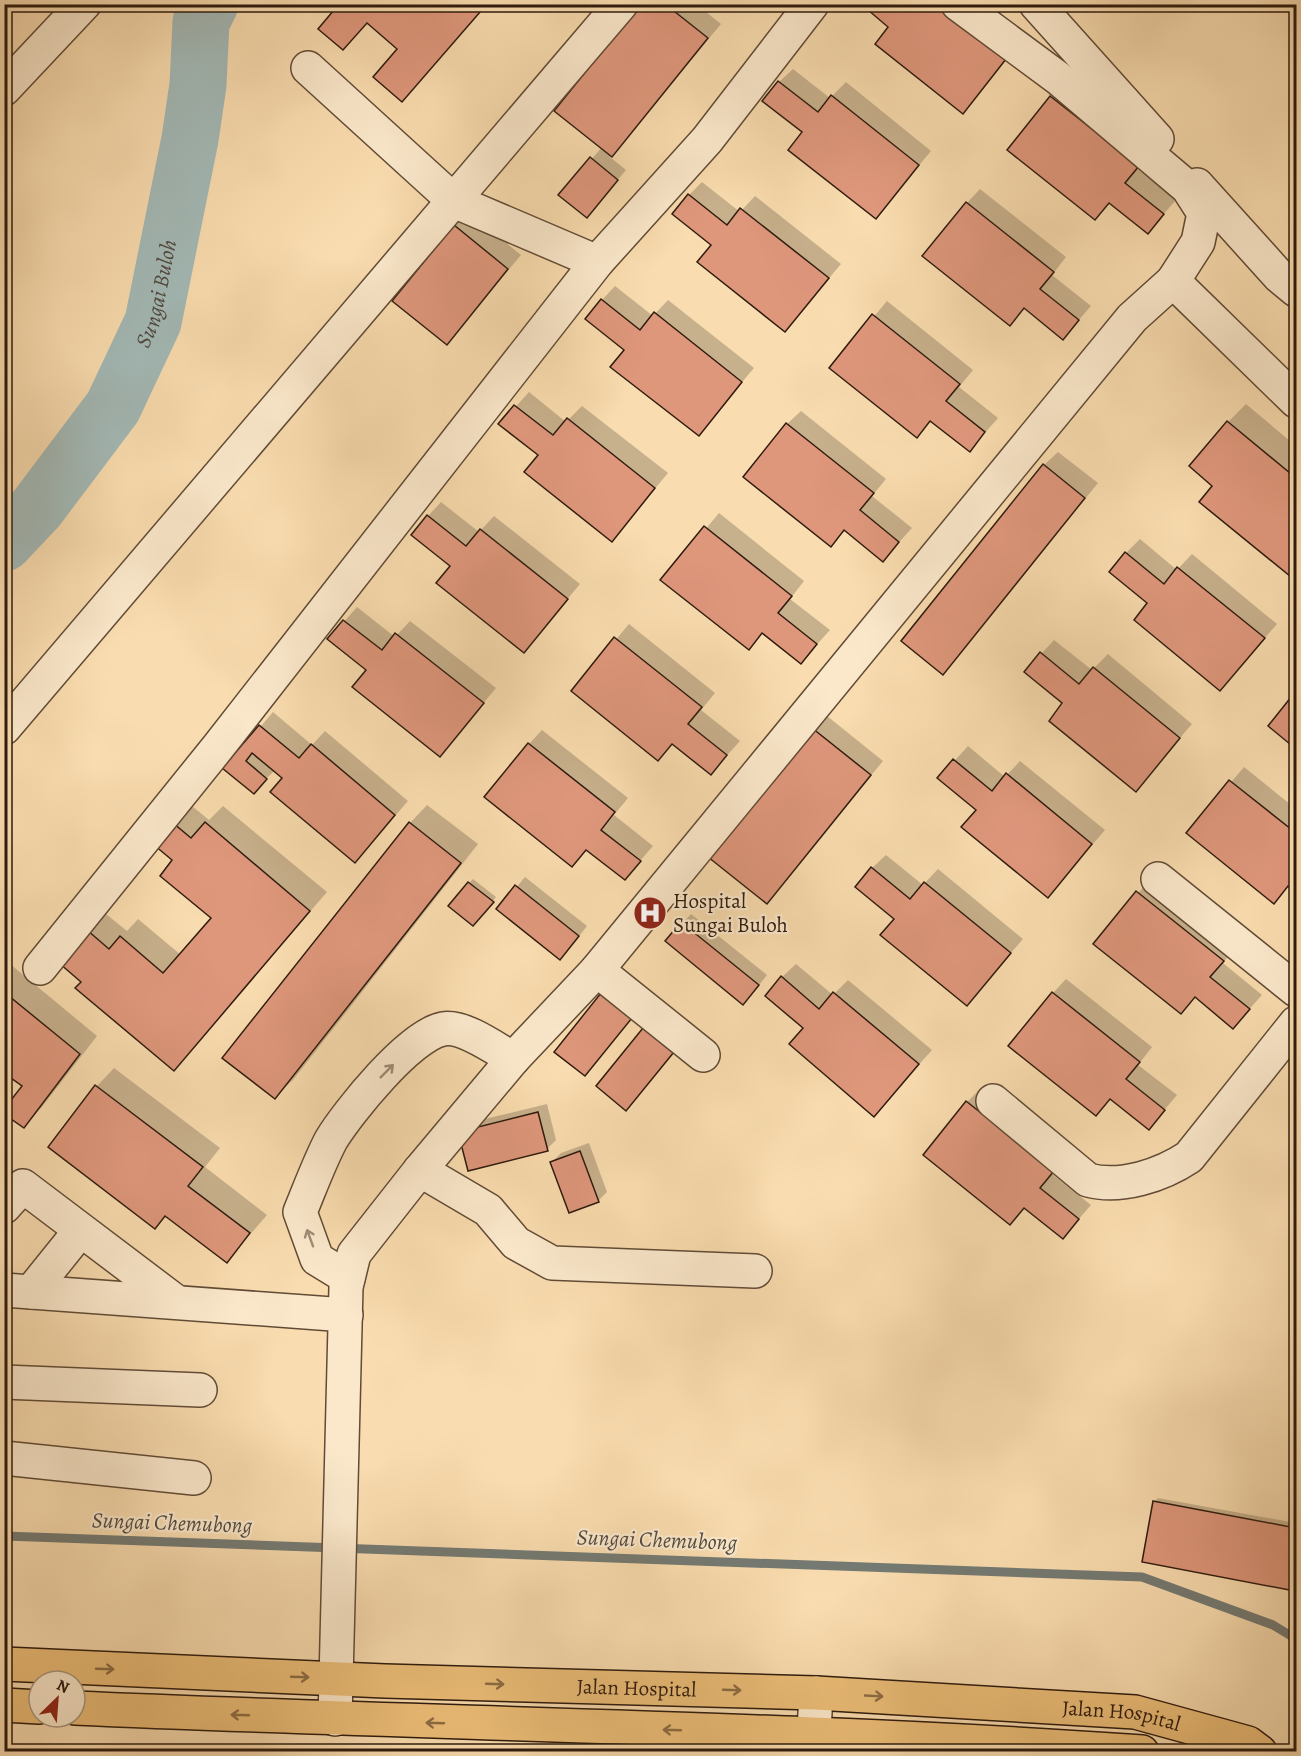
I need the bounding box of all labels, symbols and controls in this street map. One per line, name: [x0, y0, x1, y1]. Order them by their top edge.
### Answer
water label: Sungai Buloh: [128, 237, 184, 353]
place label: Hospital Sungai Buloh: [673, 887, 788, 939]
hospital icon: Hospital Sungai Buloh: [632, 895, 668, 931]
one-way arrow: [380, 1064, 395, 1079]
one-way arrow: [303, 1229, 314, 1248]
water label: Sungai Chemubong: [91, 1505, 253, 1541]
water label: Sungai Chemubong: [576, 1522, 738, 1558]
one-way arrow: [94, 1663, 114, 1674]
north arrow: [27, 1669, 87, 1729]
one-way arrow: [289, 1672, 309, 1683]
street label: Jalan Hospital: [576, 1672, 697, 1704]
text: N: [53, 1674, 73, 1699]
one-way arrow: [484, 1678, 504, 1690]
one-way arrow: [721, 1685, 741, 1696]
one-way arrow: [864, 1691, 884, 1702]
street label: Jalan Hospital: [1061, 1694, 1184, 1738]
one-way arrow: [230, 1710, 250, 1721]
one-way arrow: [425, 1717, 445, 1728]
one-way arrow: [662, 1724, 682, 1735]

